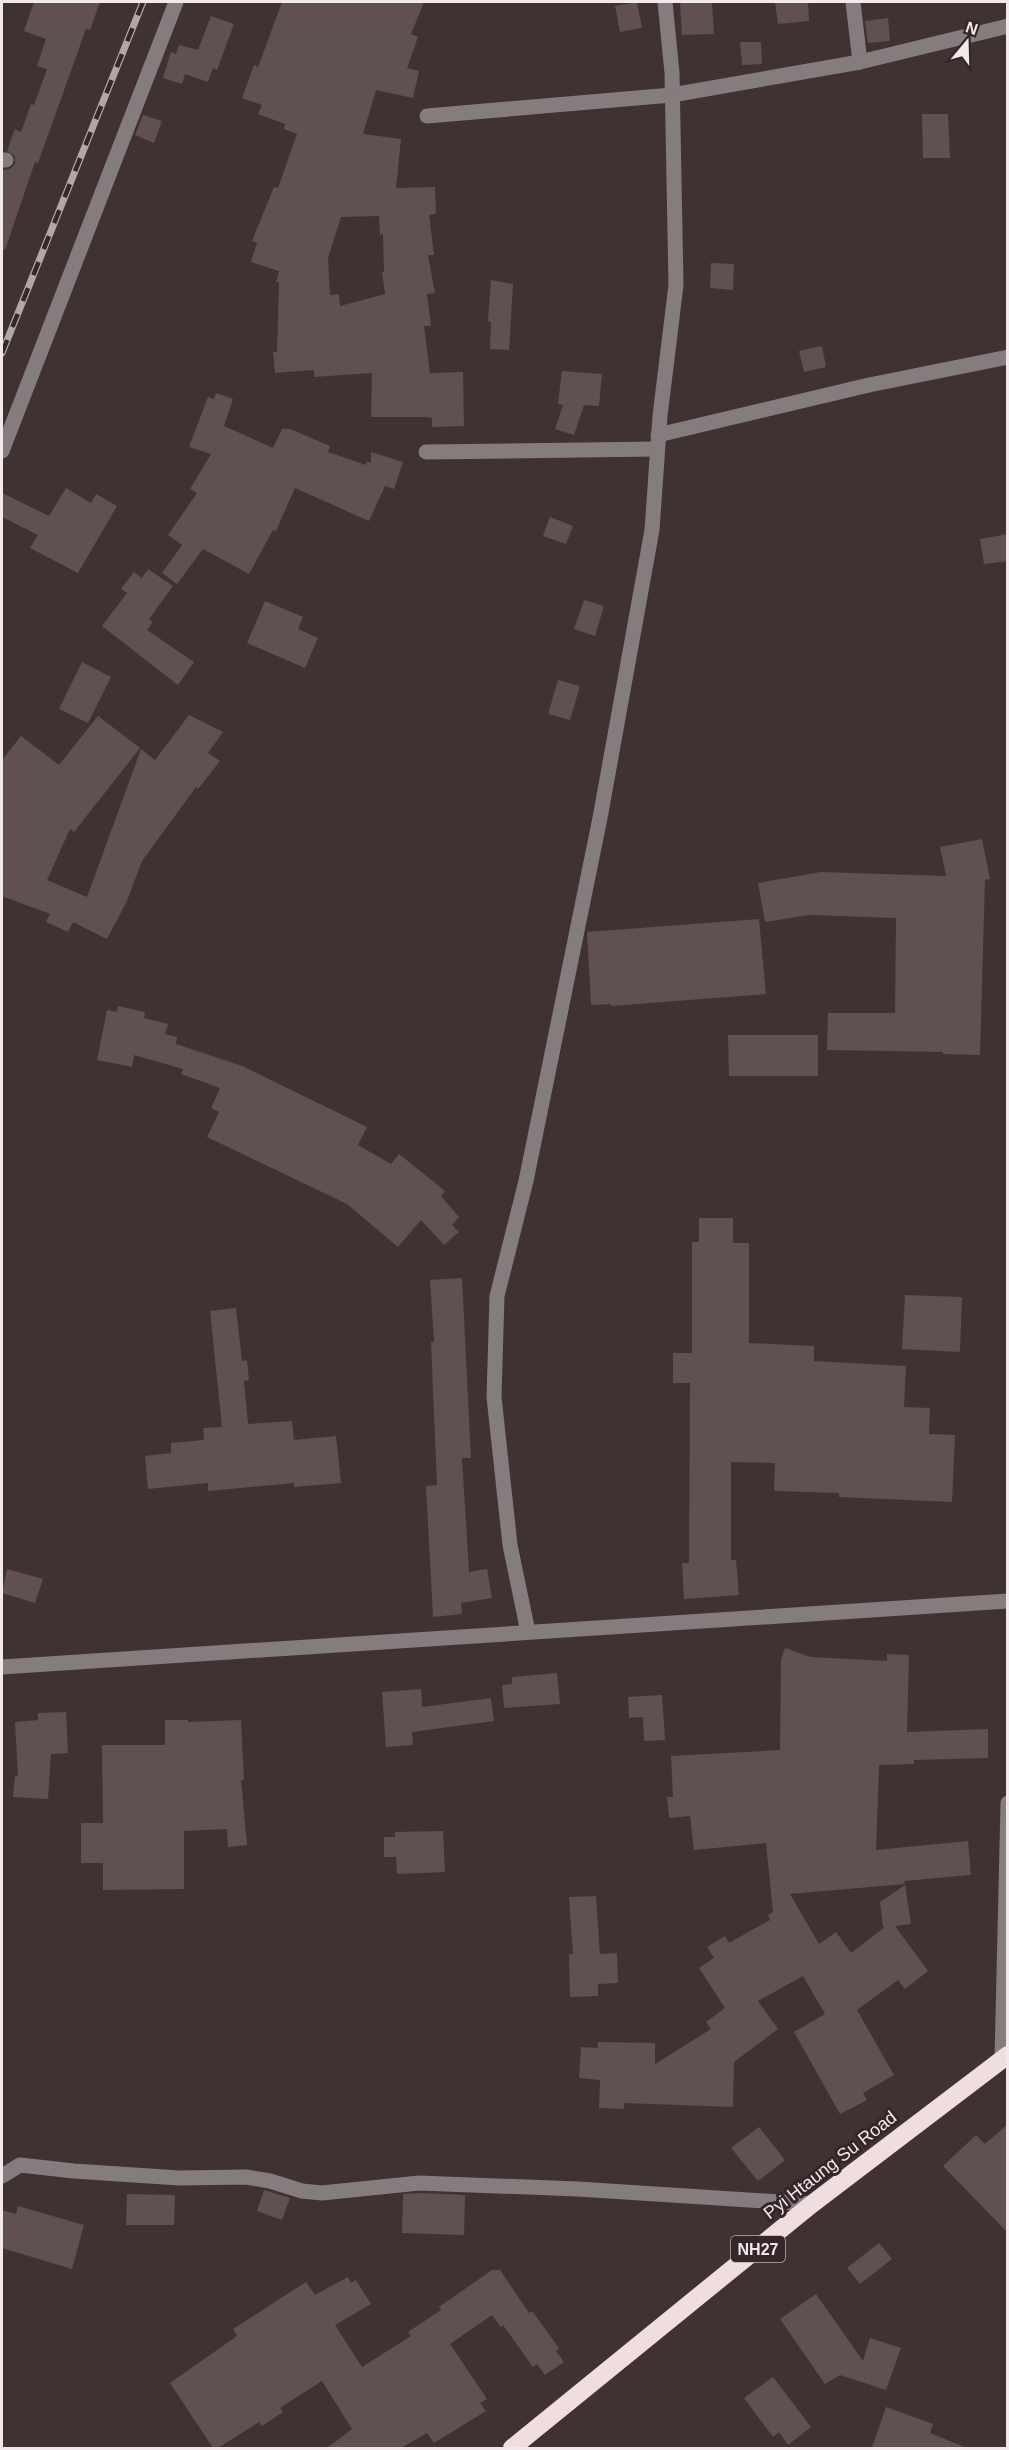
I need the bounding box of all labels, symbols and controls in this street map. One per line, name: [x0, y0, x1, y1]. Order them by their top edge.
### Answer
north arrow: [937, 12, 997, 72]
text: N: [963, 18, 980, 38]
street label: Pyi Htaung Su Road: [760, 2107, 900, 2223]
road number: NH27: [731, 2236, 785, 2262]

